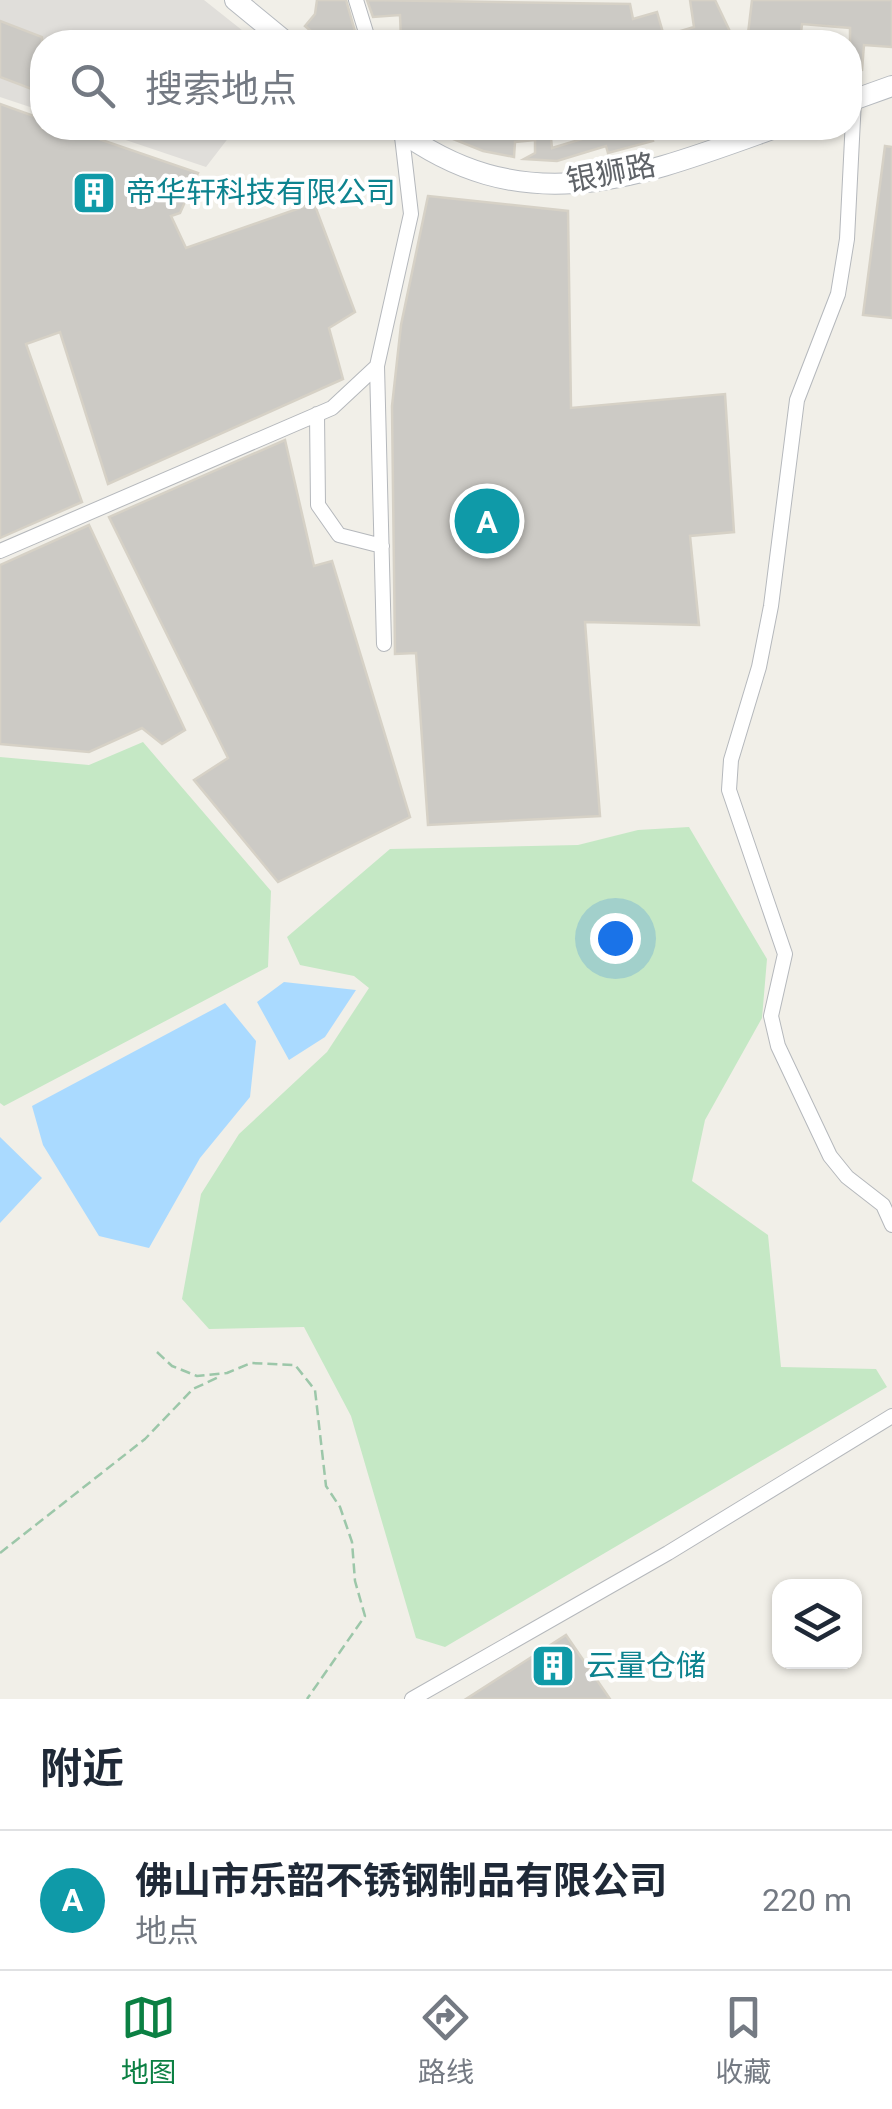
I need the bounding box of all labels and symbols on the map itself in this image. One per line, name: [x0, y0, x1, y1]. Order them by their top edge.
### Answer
street label: 银狮路: [563, 147, 658, 198]
building icon: 帝华轩科技有限公司: [71, 170, 117, 216]
place label: 帝华轩科技有限公司: [126, 175, 396, 210]
pin: A: [454, 484, 520, 558]
your location: [590, 913, 641, 964]
building icon: 云量仓储: [530, 1643, 576, 1689]
place label: 云量仓储: [586, 1648, 706, 1683]

